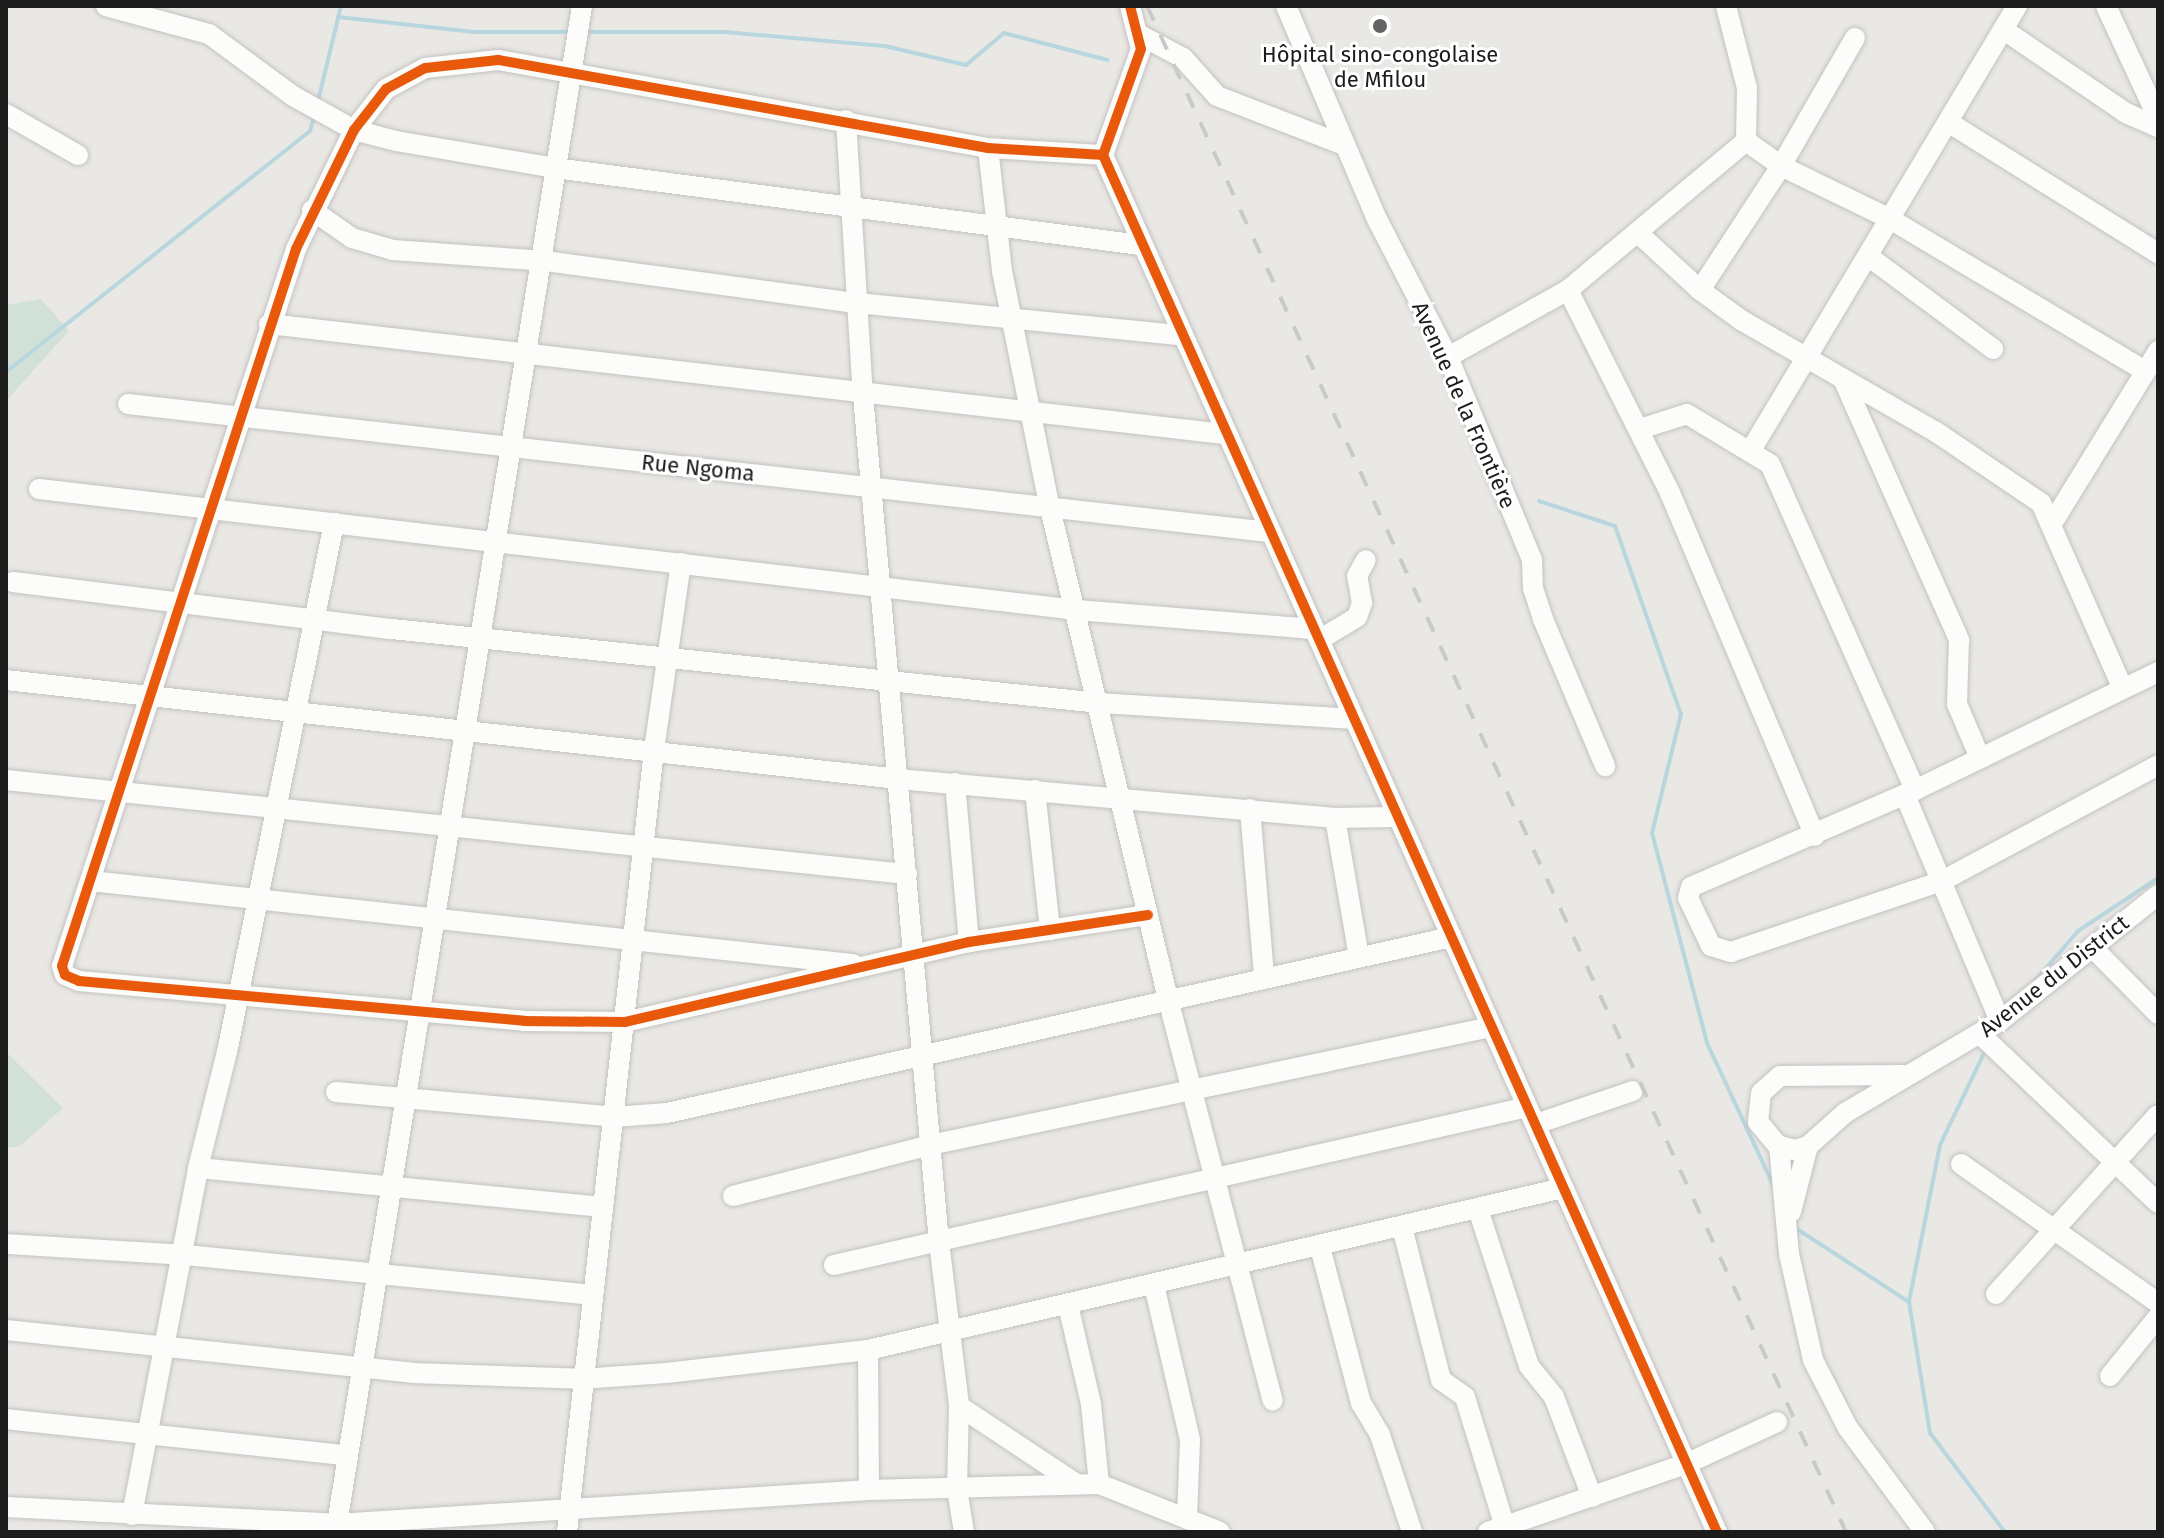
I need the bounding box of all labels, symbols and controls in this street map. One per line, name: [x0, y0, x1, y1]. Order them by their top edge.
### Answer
marker: Hôpital sino-congolaise de Mfilou: [1369, 15, 1391, 37]
place label: Hôpital sino-congolaise de Mfilou: [1262, 41, 1498, 92]
street label: Avenue de la Frontière: [1406, 298, 1522, 512]
street label: Rue Ngoma: [640, 449, 756, 487]
street label: Avenue du District: [1974, 909, 2134, 1043]

